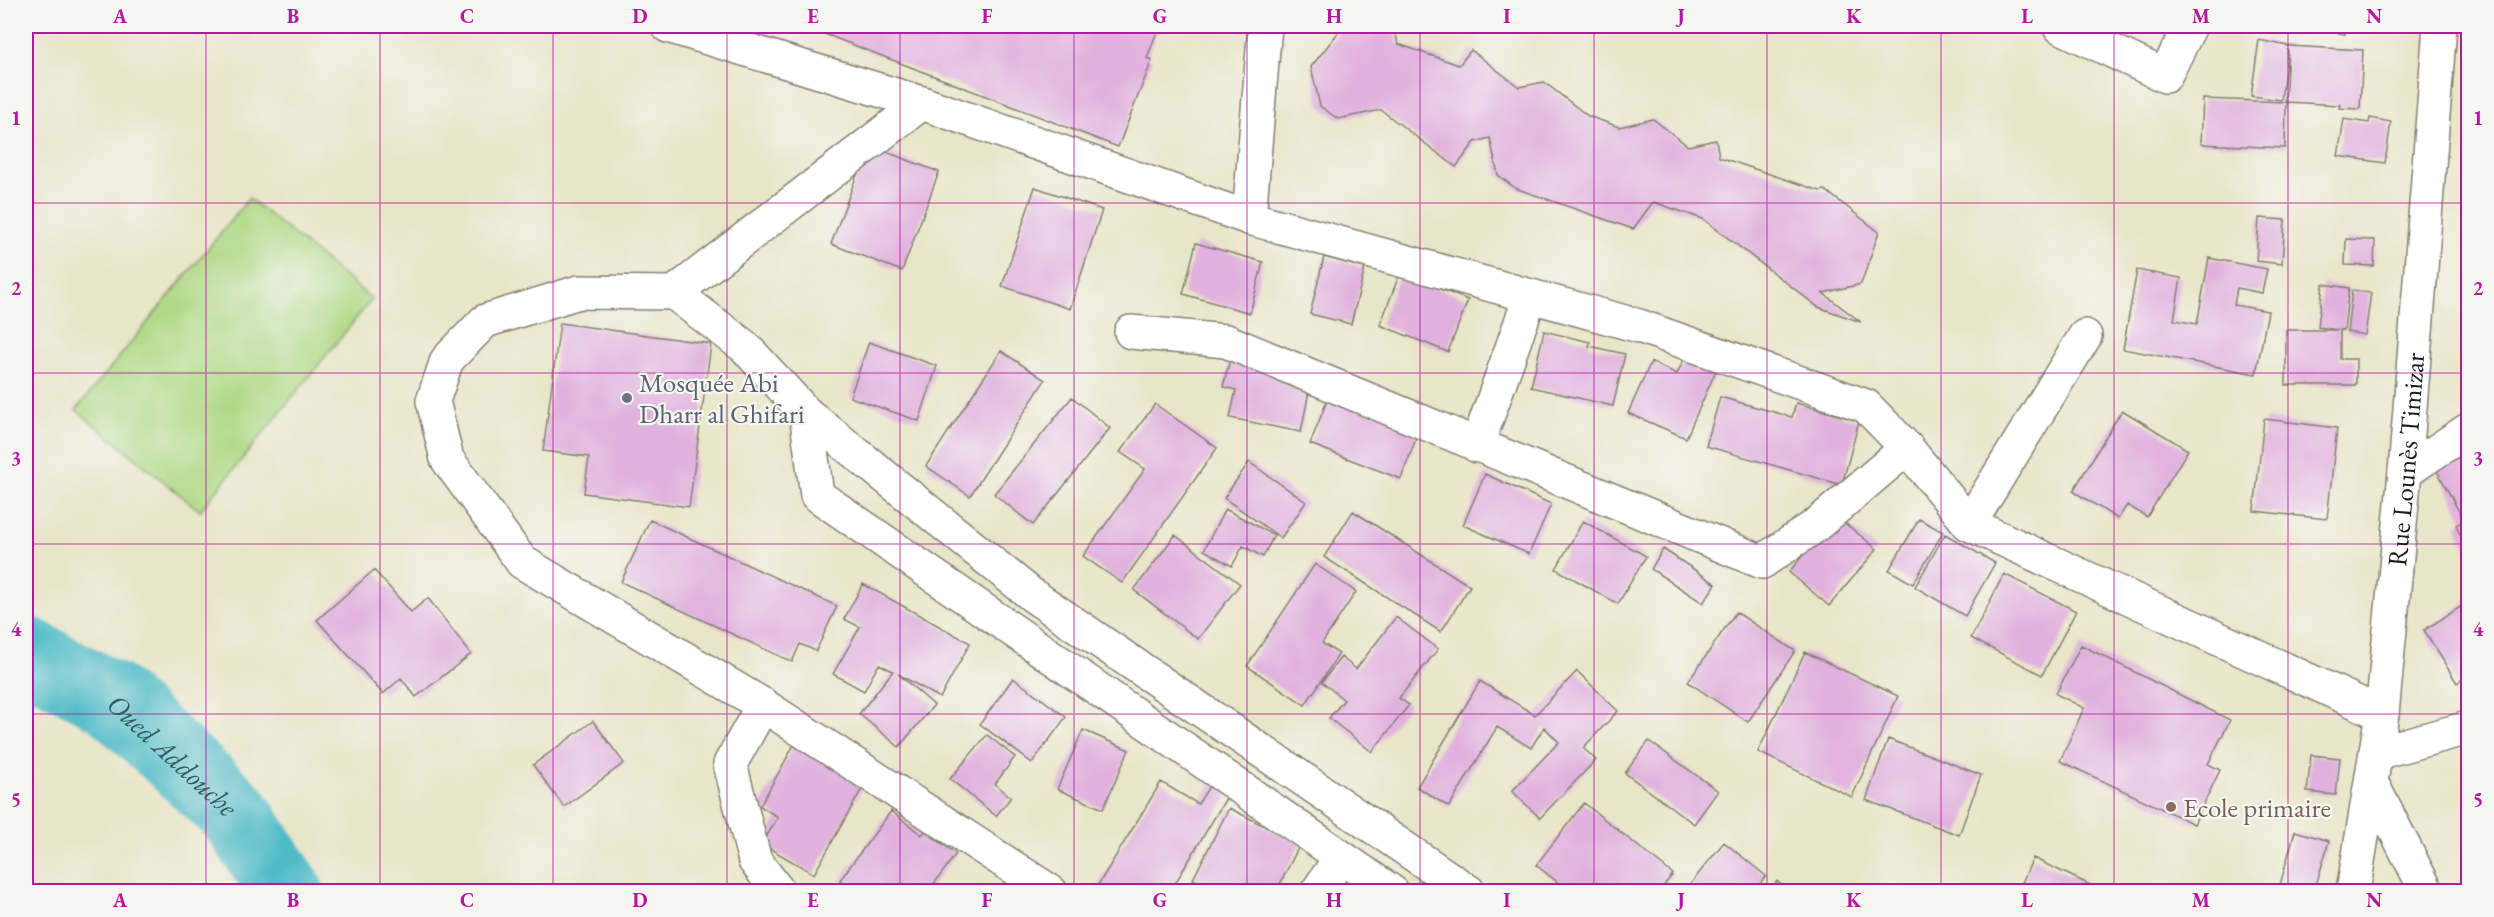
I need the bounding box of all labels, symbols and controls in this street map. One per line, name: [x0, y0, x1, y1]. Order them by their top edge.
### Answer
text: A: [112, 3, 128, 29]
text: B: [287, 3, 299, 29]
text: C: [460, 3, 474, 29]
text: D: [632, 3, 648, 29]
text: E: [807, 3, 819, 29]
text: F: [982, 3, 993, 29]
text: G: [1153, 3, 1167, 29]
text: H: [1326, 3, 1342, 29]
text: I: [1503, 3, 1511, 29]
text: J: [1675, 3, 1685, 29]
text: K: [1846, 3, 1862, 29]
text: L: [2021, 3, 2033, 29]
text: M: [2192, 3, 2210, 29]
text: N: [2366, 3, 2382, 29]
text: 1: [11, 105, 21, 131]
text: 1: [2473, 105, 2483, 131]
text: 2: [11, 275, 22, 301]
text: 2: [2473, 275, 2484, 301]
street label: Rue Lounès Timizar: [2379, 351, 2432, 568]
place label: Mosquée Abi Dharr al Ghifari: [639, 365, 805, 431]
marker: Mosquée Abi Dharr al Ghifari: [620, 391, 634, 405]
text: 3: [11, 445, 21, 471]
text: 3: [2473, 445, 2483, 471]
text: 4: [11, 616, 22, 642]
text: 4: [2473, 616, 2484, 642]
water label: Oued Addouche: [100, 686, 246, 825]
text: 5: [11, 786, 21, 812]
text: 5: [2473, 786, 2483, 812]
place label: Ecole primaire: [2183, 790, 2331, 825]
marker: Ecole primaire: [2164, 800, 2178, 814]
text: A: [112, 887, 128, 913]
text: B: [287, 887, 299, 913]
text: C: [460, 887, 474, 913]
text: D: [632, 887, 648, 913]
text: E: [807, 887, 819, 913]
text: F: [982, 887, 993, 913]
text: G: [1153, 887, 1167, 913]
text: H: [1326, 887, 1342, 913]
text: I: [1503, 887, 1511, 913]
text: J: [1675, 887, 1685, 913]
text: K: [1846, 887, 1862, 913]
text: L: [2021, 887, 2033, 913]
text: M: [2192, 887, 2210, 913]
text: N: [2366, 887, 2382, 913]

